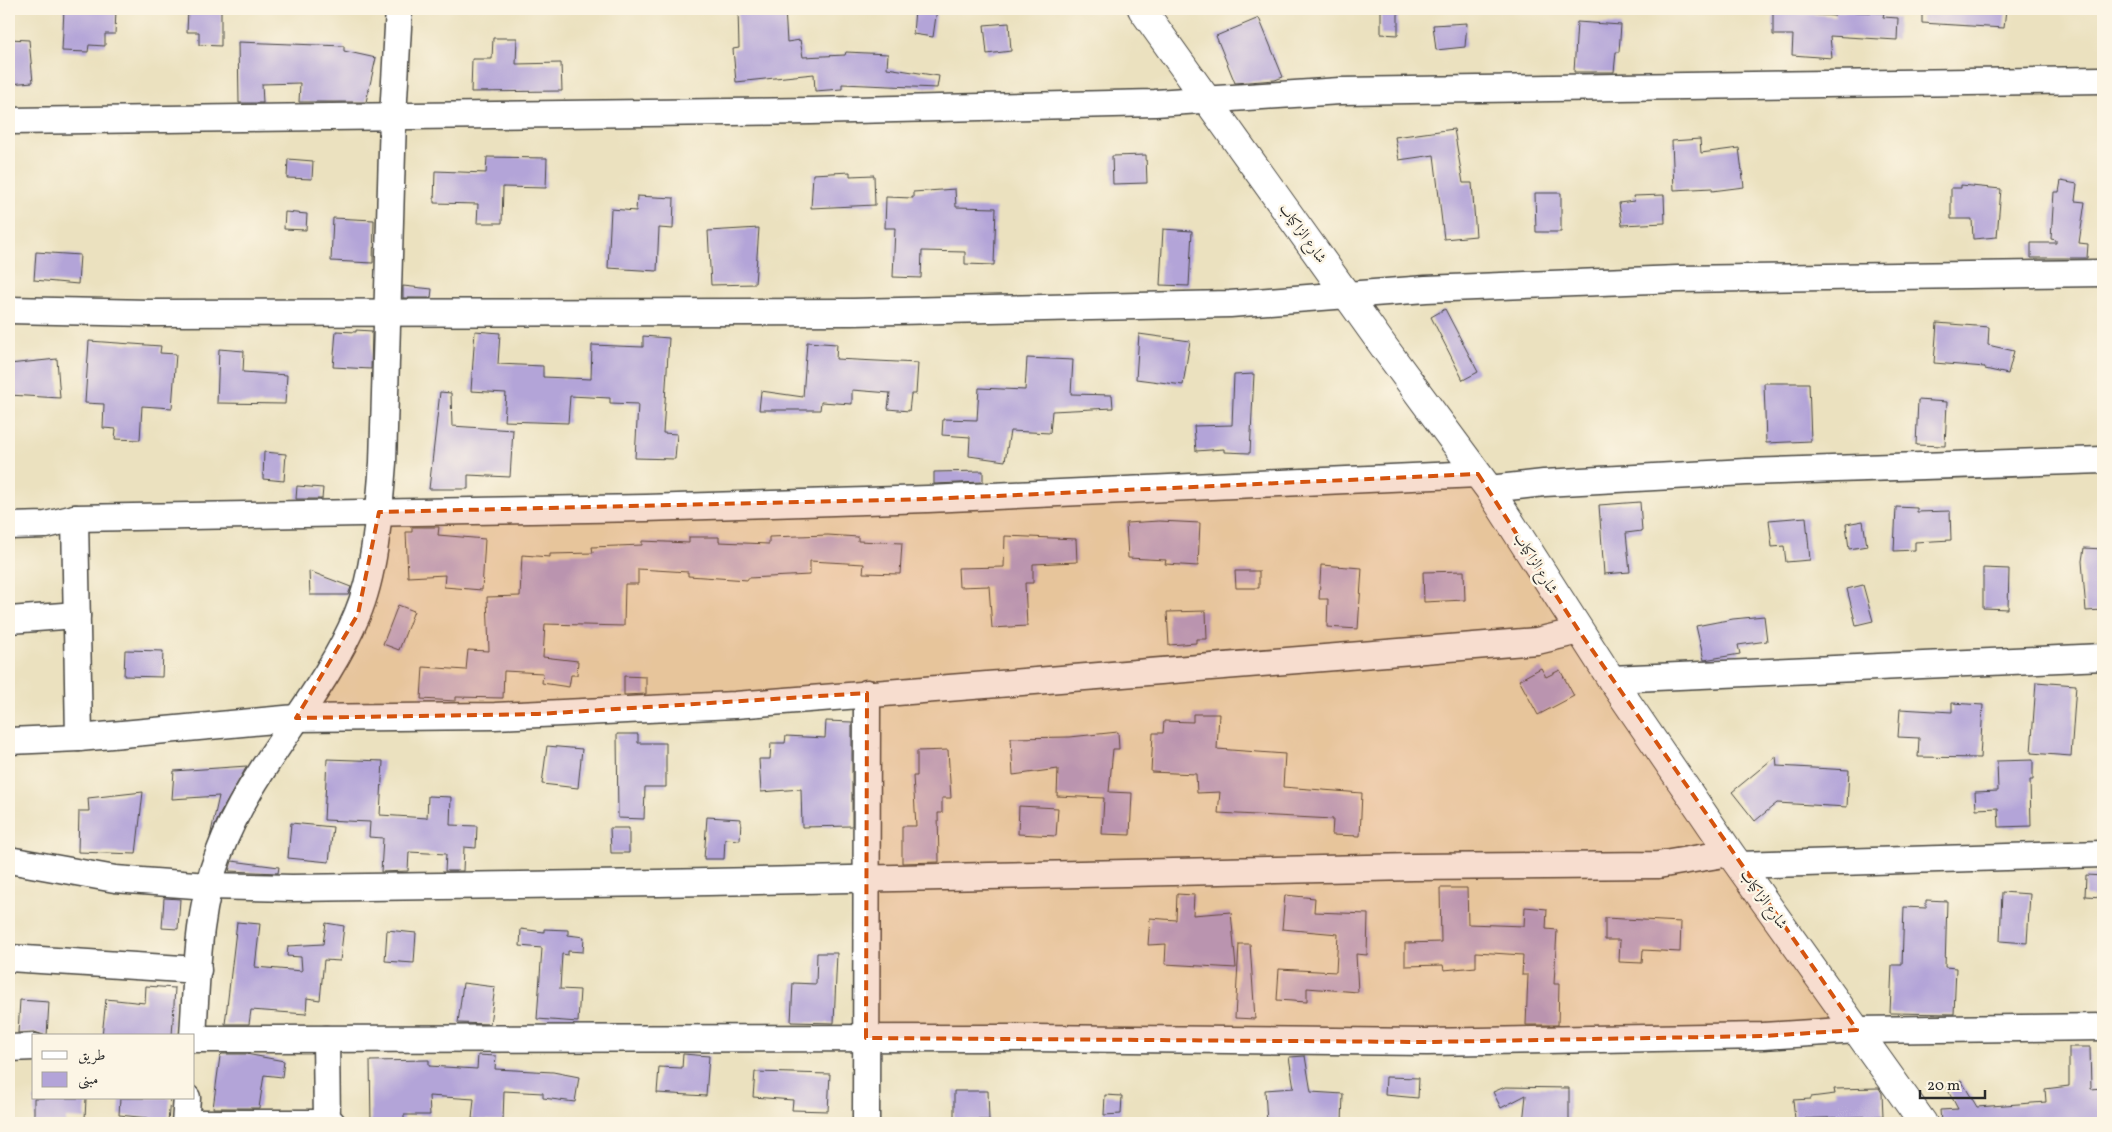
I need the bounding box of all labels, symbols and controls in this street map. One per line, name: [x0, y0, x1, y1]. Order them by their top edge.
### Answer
street label: شارع الزاكياب: [1272, 200, 1331, 269]
street label: شارع الزاكياب: [1507, 529, 1562, 599]
street label: شارع الزاكياب: [1733, 866, 1792, 935]
legend: [32, 1034, 195, 1100]
text: طريق: [78, 1046, 105, 1067]
scale bar: [1920, 1067, 1984, 1099]
text: مبنى: [78, 1070, 98, 1091]
text: 20 m: [1927, 1076, 1960, 1097]

